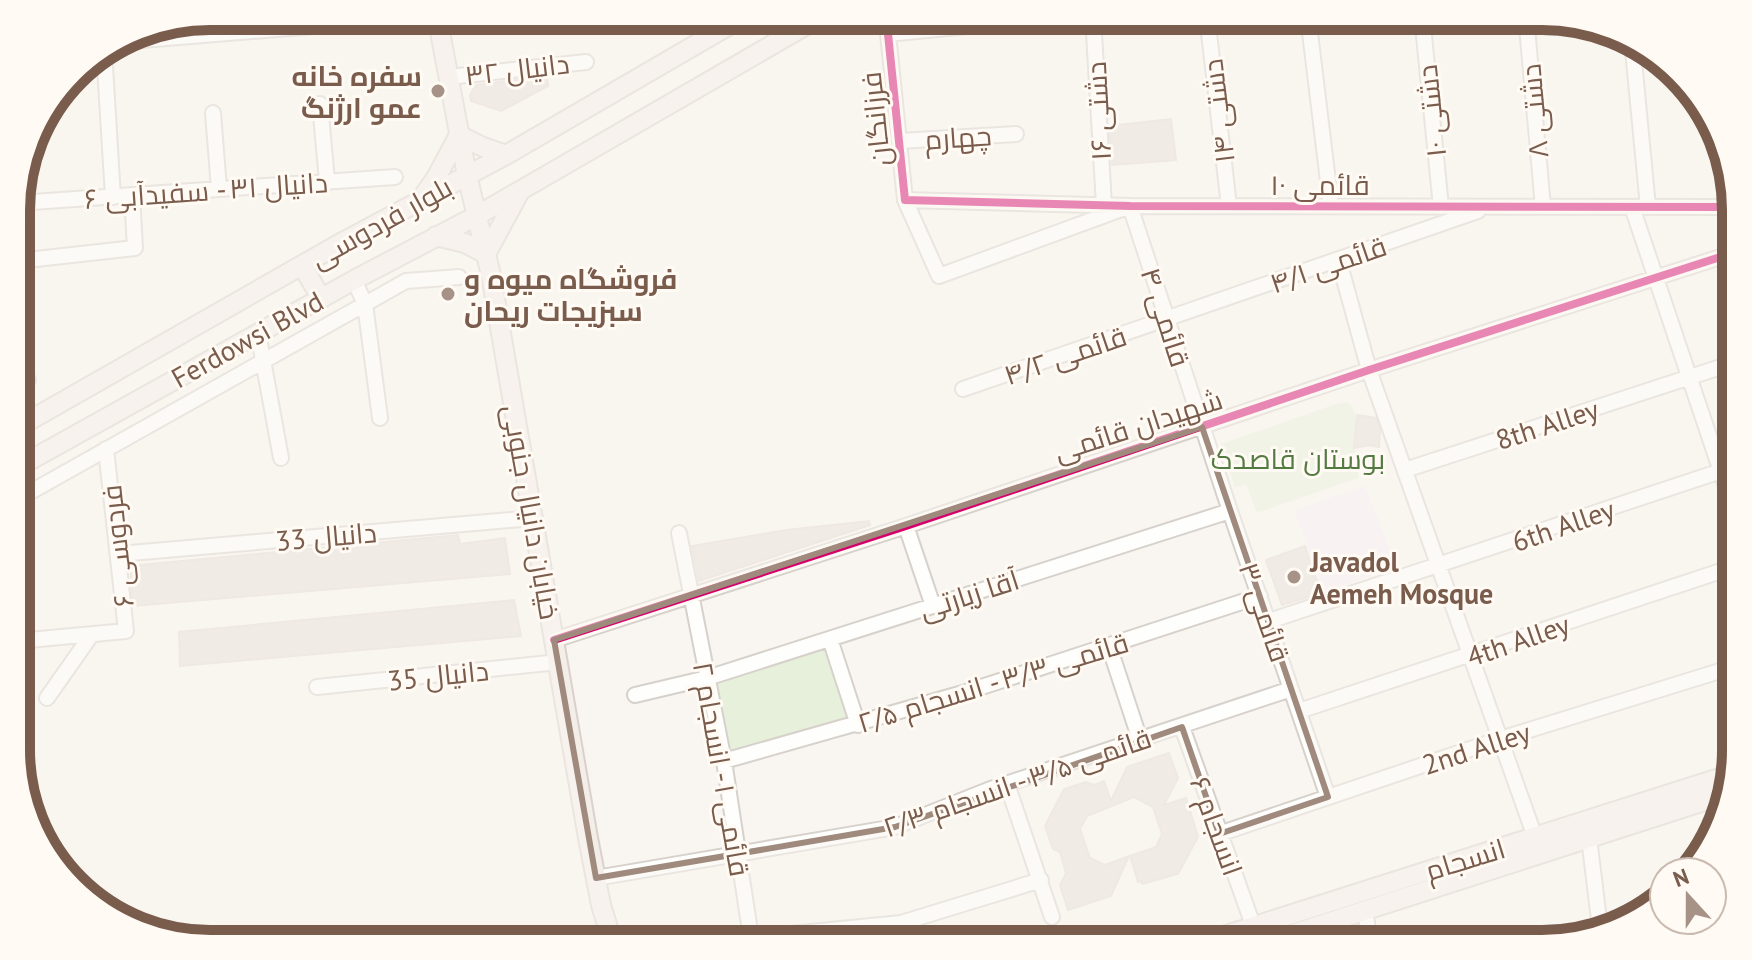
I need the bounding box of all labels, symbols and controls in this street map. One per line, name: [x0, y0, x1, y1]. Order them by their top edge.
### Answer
street label: دانیال ۳۲: [463, 44, 571, 94]
place label: سفره خانه عمو ارژنگ: [291, 57, 422, 126]
street label: دشتی ۱۴: [1193, 57, 1243, 165]
street label: دشتی ۱۶: [1077, 61, 1119, 161]
street label: دشتی ۸: [1511, 62, 1557, 160]
street label: دشتی ۱۰: [1408, 63, 1454, 159]
street label: فرزانگان: [852, 70, 898, 168]
marker: سفره خانه عمو ارژنگ: [429, 82, 447, 100]
street label: چهارم: [923, 116, 993, 160]
street label: دانیال ۳۱ - سفیدآبی ۶: [83, 163, 329, 217]
street label: قائمی ۱۰: [1270, 166, 1370, 203]
street label: بلوار فردوسی: [303, 168, 459, 276]
street label: قائمی ۴/۱: [1265, 227, 1391, 301]
place label: فروشگاه میوه و سبزیجات ریحان: [464, 260, 677, 329]
street label: قائمی ۴: [1133, 263, 1199, 371]
street label: Ferdowsi Blvd: [164, 282, 330, 396]
marker: فروشگاه میوه و سبزیجات ریحان: [439, 285, 457, 303]
street label: قائمی ۴/۲: [999, 317, 1131, 393]
street label: شهیدان قائمی: [1049, 380, 1227, 470]
street label: 8th Alley: [1491, 390, 1603, 458]
street label: خیابان دانیال جنوبی: [495, 402, 569, 622]
park label: بوستان قاصدک: [1211, 440, 1385, 477]
street label: فردوسی ۶: [92, 483, 142, 609]
street label: 6th Alley: [1507, 490, 1619, 560]
street label: دانیال 33: [274, 513, 378, 559]
place label: Javadol Aemeh Mosque: [1309, 543, 1493, 612]
street label: قائمی ۳: [1231, 557, 1299, 667]
street label: آقا زیارتی: [914, 560, 1024, 628]
marker: Javadol Aemeh Mosque: [1285, 568, 1303, 586]
street label: 4th Alley: [1462, 605, 1574, 675]
street label: قائمی ۳/۳ - انسجام ۲/۵: [853, 623, 1134, 743]
street label: دانیال 35: [386, 651, 490, 699]
street label: قائمی ۱ - انسجام ۲: [683, 659, 759, 879]
street label: 2nd Alley: [1417, 713, 1535, 783]
street label: قائمی ۳/۵ - انسجام ۲/۳: [878, 719, 1157, 847]
street label: انسجام ۶: [1180, 771, 1252, 881]
street label: انسجام: [1420, 829, 1510, 891]
north arrow: [1648, 856, 1728, 936]
text: N: [1669, 862, 1693, 893]

